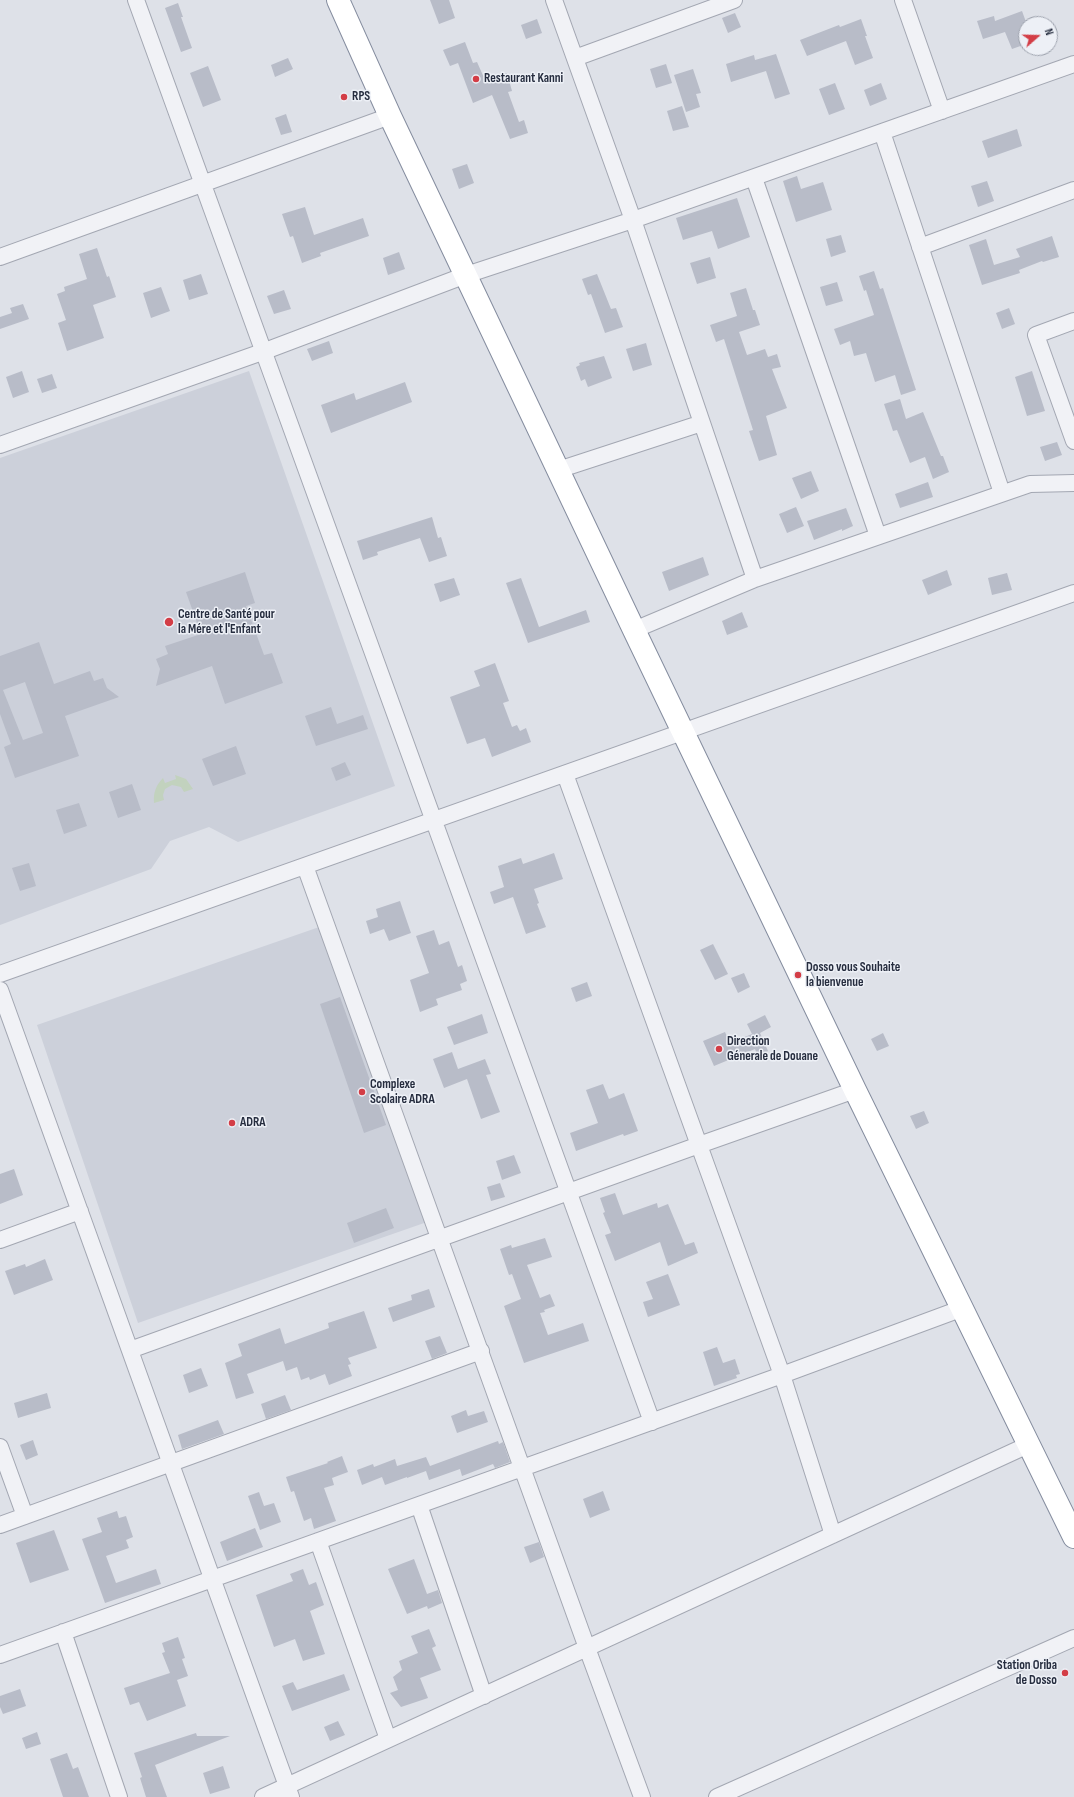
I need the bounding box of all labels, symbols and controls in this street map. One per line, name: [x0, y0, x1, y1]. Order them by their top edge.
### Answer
north arrow: [1018, 16, 1058, 56]
text: N: [1042, 27, 1056, 37]
place label: Restaurant Kanni: [484, 71, 563, 87]
marker: Restaurant Kanni: [471, 74, 481, 84]
place label: RPS: [352, 89, 370, 105]
marker: RPS: [339, 92, 349, 102]
place label: Centre de Santé pour la Mére et l'Enfant: [178, 607, 275, 638]
marker: Centre de Santé pour la Mére et l'Enfant: [163, 616, 175, 628]
place label: Dosso vous Souhaite la bienvenue: [806, 960, 900, 991]
marker: Dosso vous Souhaite la bienvenue: [793, 970, 803, 980]
place label: Direction Génerale de Douane: [727, 1034, 818, 1065]
marker: Direction Génerale de Douane: [714, 1044, 724, 1054]
place label: Complexe Scolaire ADRA: [370, 1077, 435, 1108]
marker: Complexe Scolaire ADRA: [357, 1087, 367, 1097]
place label: ADRA: [240, 1115, 266, 1131]
marker: ADRA: [227, 1118, 237, 1128]
place label: Station Oriba de Dosso: [997, 1658, 1057, 1689]
marker: Station Oriba de Dosso: [1060, 1668, 1070, 1678]

